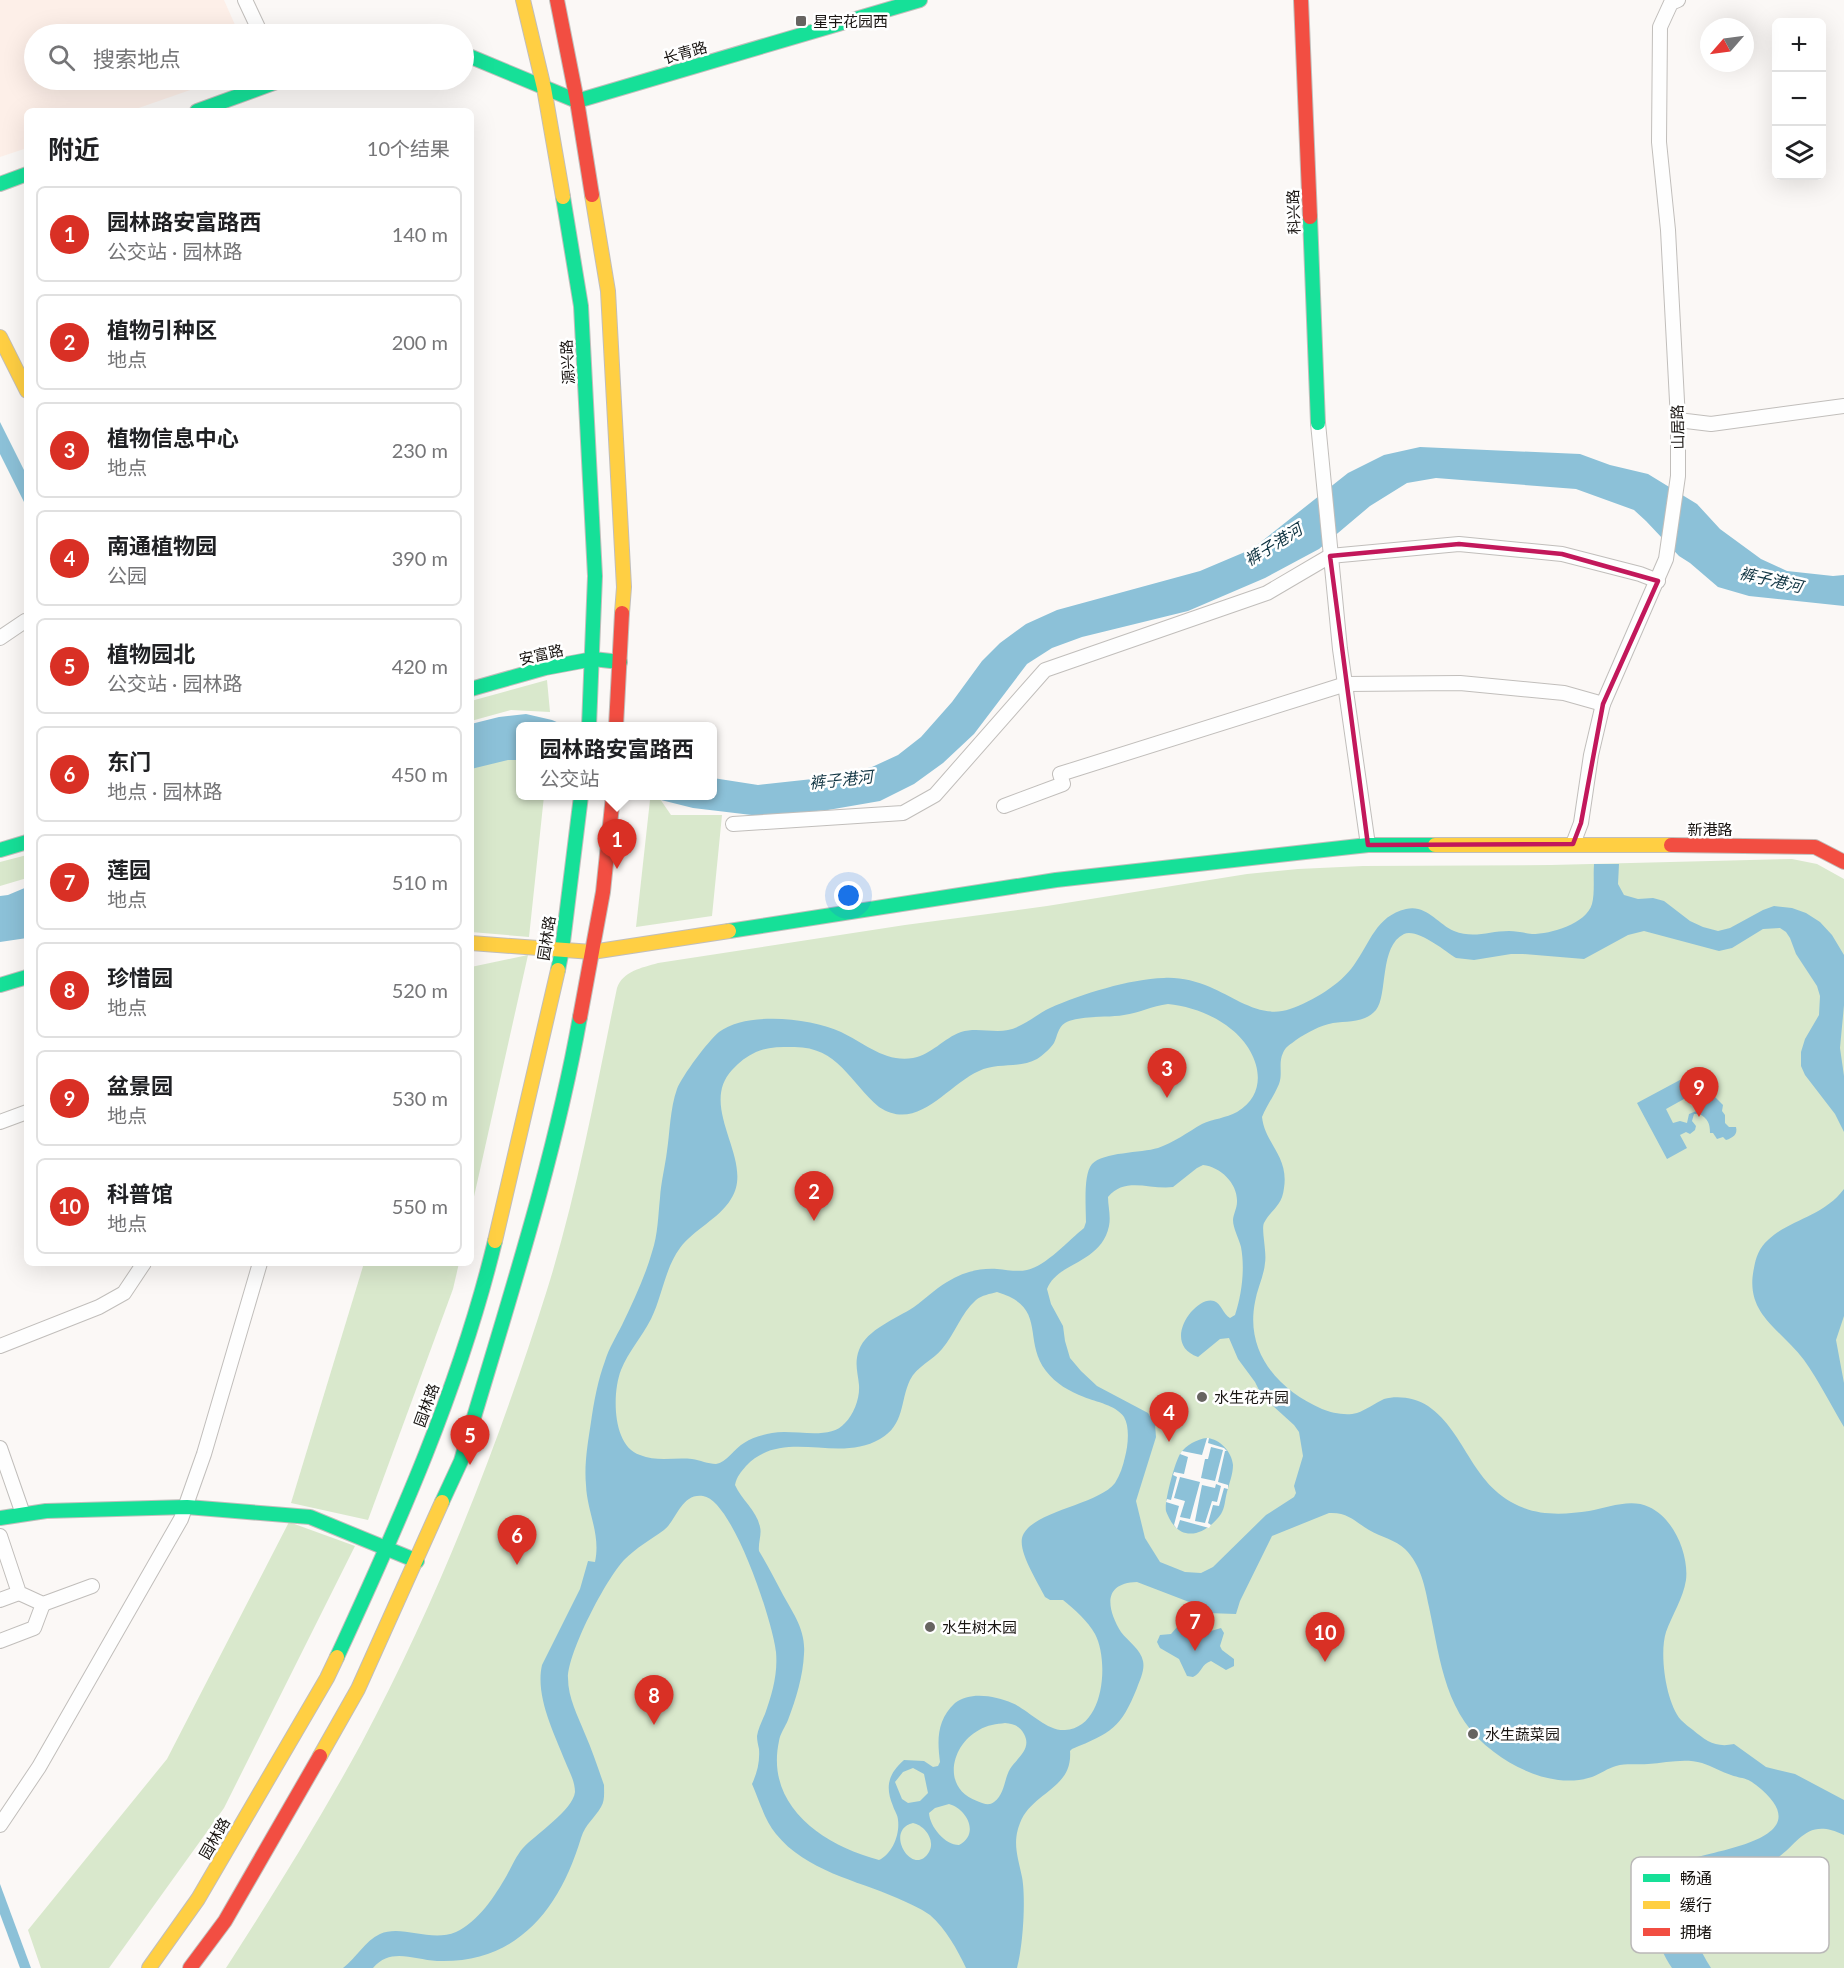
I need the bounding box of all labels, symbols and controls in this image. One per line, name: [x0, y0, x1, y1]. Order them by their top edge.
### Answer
place label: 星宇花园西: [813, 12, 888, 30]
marker: 星宇花园西: [794, 14, 808, 28]
north arrow: [1700, 18, 1754, 72]
map controls: [1772, 18, 1826, 180]
button: +: [1772, 18, 1826, 72]
search box: [24, 24, 474, 90]
street label: 长青路: [661, 37, 709, 67]
icon: search: [45, 41, 78, 74]
text: 搜索地点: [93, 45, 181, 72]
button: −: [1772, 72, 1826, 126]
button: layers: [1772, 126, 1826, 180]
text: 附近: [48, 133, 100, 165]
text: 10个结果: [367, 136, 450, 160]
street label: 科兴路: [1283, 189, 1303, 235]
text: 园林路安富路西: [107, 208, 261, 235]
text: 1: [64, 222, 75, 246]
text: 140 m: [392, 222, 448, 246]
text: 公交站 · 园林路: [107, 239, 242, 263]
text: 植物引种区: [107, 316, 217, 343]
text: 2: [64, 330, 75, 354]
text: 200 m: [392, 330, 448, 354]
street label: 源兴路: [557, 339, 577, 385]
text: 地点: [107, 347, 147, 371]
street label: 山居路: [1668, 404, 1686, 450]
text: 植物信息中心: [107, 424, 239, 451]
text: 3: [64, 438, 75, 462]
text: 230 m: [392, 438, 448, 462]
text: 地点: [107, 455, 147, 479]
water label: 裤子港河: [1241, 517, 1308, 569]
text: 南通植物园: [107, 532, 217, 559]
text: 4: [64, 546, 75, 570]
text: 390 m: [392, 546, 448, 570]
text: 公园: [107, 563, 147, 587]
water label: 裤子港河: [1738, 563, 1807, 596]
text: 植物园北: [107, 640, 195, 667]
street label: 安富路: [517, 640, 565, 668]
text: 5: [64, 654, 75, 678]
text: 420 m: [392, 654, 448, 678]
text: 公交站 · 园林路: [107, 671, 242, 695]
popup: [516, 722, 717, 800]
text: 园林路安富路西: [539, 735, 694, 762]
text: 东门: [107, 748, 151, 775]
text: 6: [64, 762, 75, 786]
text: 450 m: [392, 762, 448, 786]
text: 公交站: [539, 766, 599, 790]
water label: 裤子港河: [808, 766, 877, 792]
text: 地点 · 园林路: [107, 779, 222, 803]
pin: 1: [598, 820, 636, 869]
street label: 新港路: [1687, 820, 1733, 838]
text: 莲园: [107, 856, 151, 883]
text: 7: [64, 870, 75, 894]
text: 510 m: [392, 870, 448, 894]
your location: [834, 881, 863, 910]
text: 地点: [107, 887, 147, 911]
street label: 园林路: [534, 914, 558, 962]
text: 珍惜园: [107, 964, 173, 991]
text: 8: [64, 978, 75, 1002]
text: 520 m: [392, 978, 448, 1002]
text: 地点: [107, 995, 147, 1019]
pin: 3: [1148, 1048, 1186, 1098]
pin: 9: [1680, 1068, 1718, 1117]
text: 盆景园: [107, 1072, 173, 1099]
text: 9: [64, 1086, 75, 1110]
text: 530 m: [392, 1086, 448, 1110]
text: 地点: [107, 1103, 147, 1127]
pin: 2: [794, 1172, 834, 1221]
text: 科普馆: [107, 1180, 173, 1207]
text: 10: [58, 1194, 81, 1218]
text: 550 m: [392, 1194, 448, 1218]
text: 地点: [107, 1211, 147, 1235]
street label: 园林路: [410, 1381, 442, 1429]
place label: 水生花卉园: [1214, 1388, 1289, 1406]
marker: 水生花卉园: [1195, 1390, 1209, 1404]
pin: 4: [1150, 1392, 1188, 1442]
pin: 5: [450, 1416, 490, 1465]
pin: 6: [498, 1516, 536, 1565]
pin: 7: [1176, 1602, 1214, 1651]
pin: 10: [1306, 1612, 1344, 1662]
place label: 水生树木园: [942, 1618, 1017, 1636]
marker: 水生树木园: [923, 1620, 937, 1634]
pin: 8: [634, 1676, 674, 1725]
place label: 水生蔬菜园: [1485, 1725, 1560, 1743]
marker: 水生蔬菜园: [1466, 1727, 1480, 1741]
street label: 园林路: [195, 1814, 233, 1862]
legend: [1631, 1857, 1829, 1953]
text: 畅通: [1680, 1868, 1712, 1887]
text: 缓行: [1680, 1895, 1712, 1914]
text: 拥堵: [1680, 1922, 1712, 1941]

